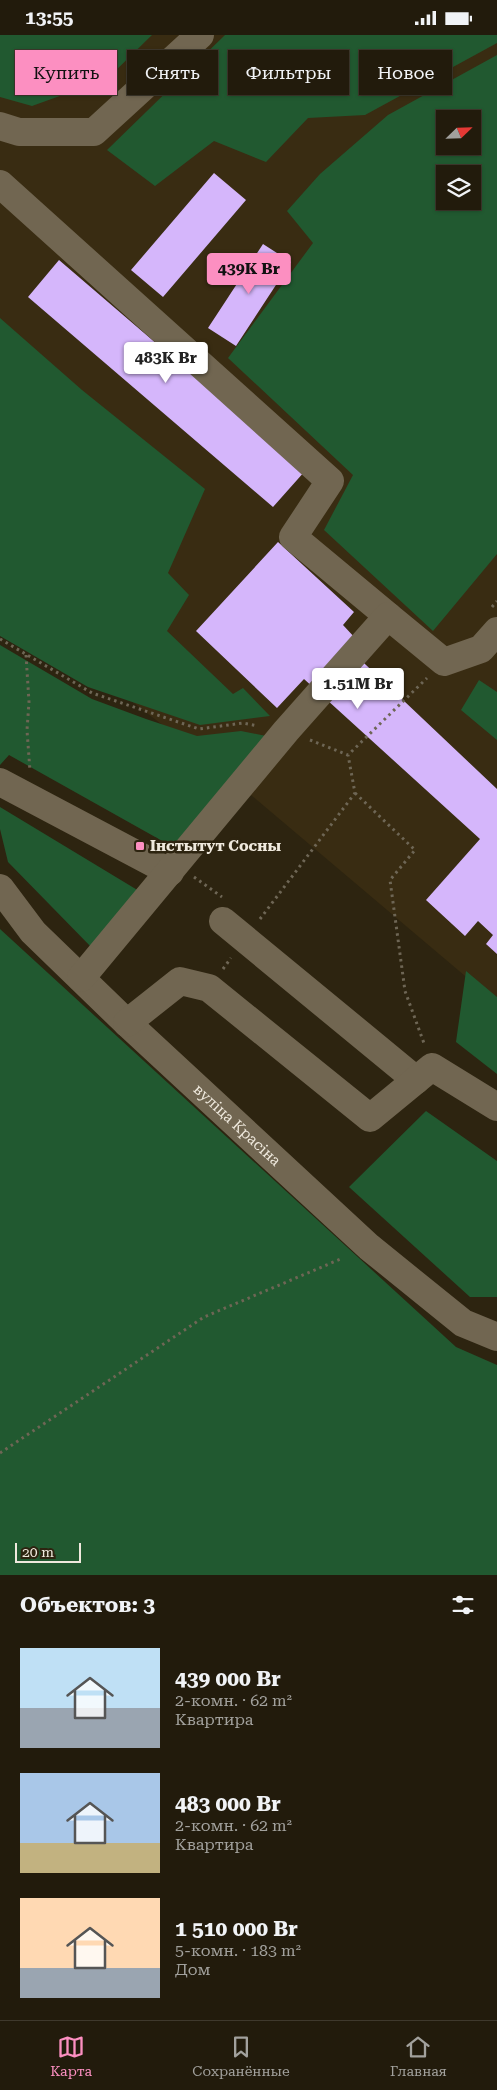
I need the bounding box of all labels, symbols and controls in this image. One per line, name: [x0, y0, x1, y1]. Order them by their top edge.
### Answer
text: 13:55: [25, 6, 74, 29]
chip: Купить: [15, 50, 117, 95]
chip: Снять: [127, 50, 218, 95]
chip: Фильтры: [228, 50, 349, 95]
chip: Новое: [359, 50, 452, 95]
north arrow: [436, 110, 481, 155]
map controls: [436, 110, 481, 210]
button: layers: [436, 165, 481, 210]
pin: 439K Br: [203, 253, 295, 295]
text: 439K Br: [218, 259, 280, 278]
pin: 483K Br: [120, 341, 212, 384]
text: 483K Br: [135, 348, 197, 367]
pin: 1.51M Br: [306, 667, 410, 710]
text: 1.51M Br: [323, 674, 393, 693]
place label: Інстытут Сосны: [150, 837, 281, 855]
marker: Інстытут Сосны: [134, 840, 146, 852]
street label: вуліца Красіна: [190, 1080, 285, 1170]
scale bar: [15, 1540, 81, 1563]
text: 20 m: [22, 1544, 54, 1560]
icon: filters: [449, 1591, 477, 1619]
text: Объектов: 3: [20, 1593, 155, 1617]
text: 439 000 Br: [175, 1667, 281, 1691]
icon: home: [60, 1668, 120, 1728]
text: 2-комн. · 62 m²: [175, 1691, 292, 1710]
text: Квартира: [175, 1710, 253, 1729]
text: 483 000 Br: [175, 1792, 281, 1816]
icon: home: [60, 1793, 120, 1853]
text: 2-комн. · 62 m²: [175, 1816, 292, 1835]
text: Квартира: [175, 1835, 253, 1854]
text: 1 510 000 Br: [175, 1917, 298, 1941]
icon: home: [60, 1918, 120, 1978]
text: 5-комн. · 183 m²: [175, 1941, 301, 1960]
text: Дом: [175, 1960, 211, 1979]
tab: Карта: [50, 2033, 92, 2079]
tab: Сохранённые: [192, 2033, 290, 2079]
tab: Главная: [390, 2033, 447, 2079]

